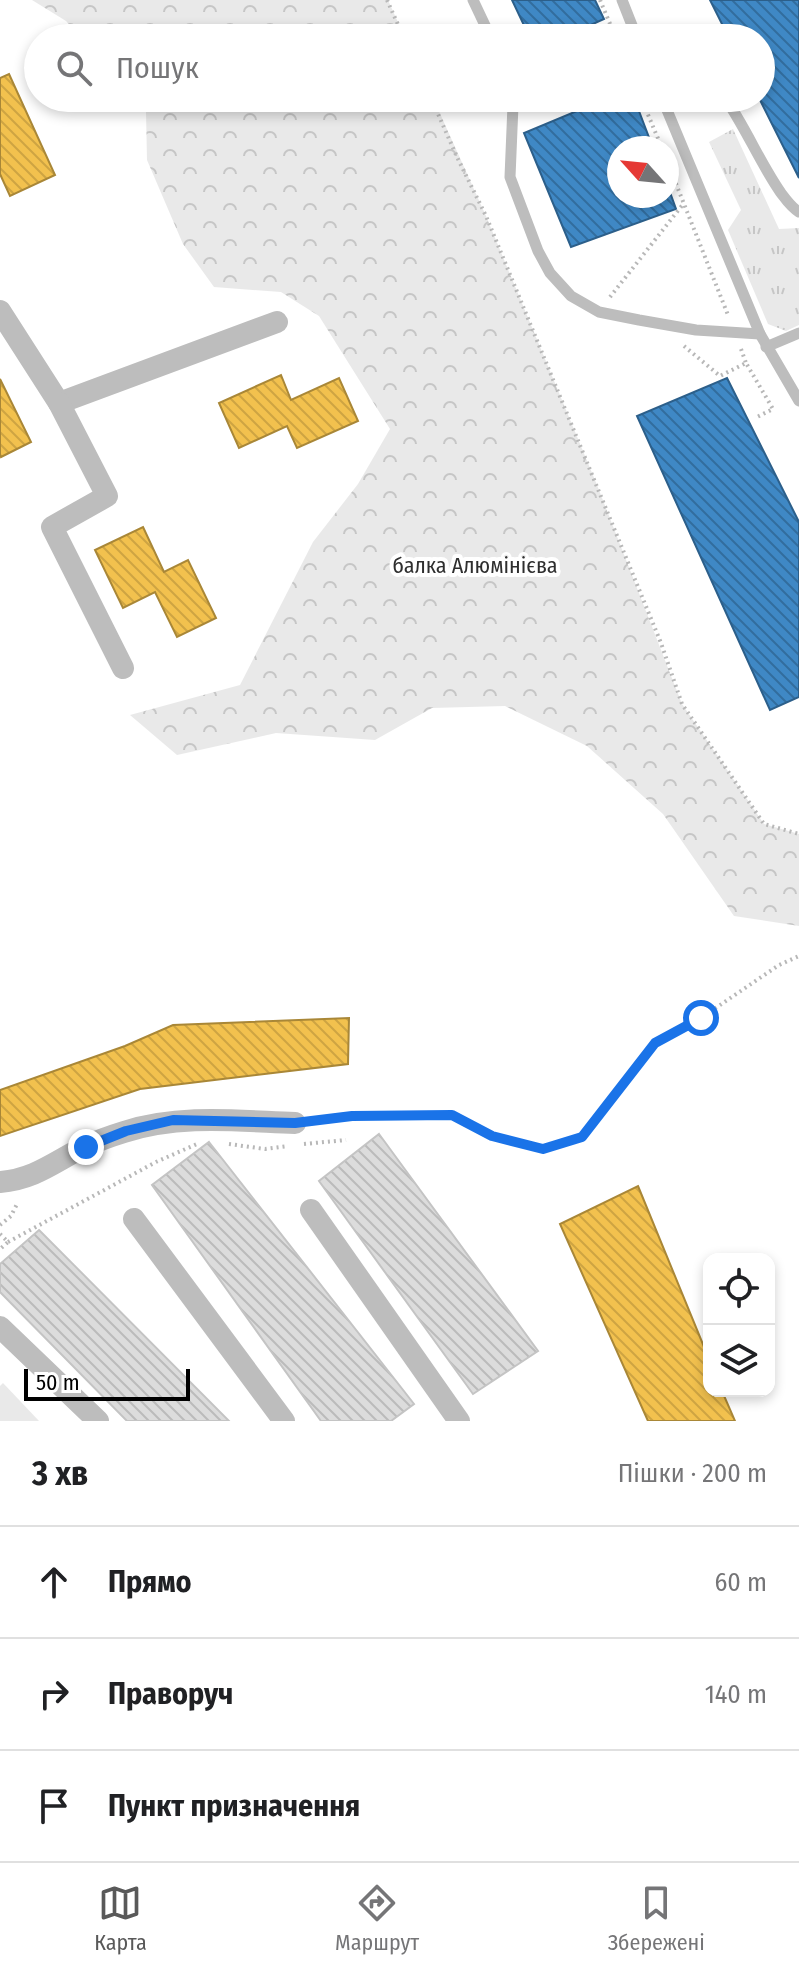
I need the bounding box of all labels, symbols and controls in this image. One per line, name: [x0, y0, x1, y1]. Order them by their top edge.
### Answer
search box: [24, 24, 775, 112]
icon: search: [52, 46, 96, 90]
text: Пошук: [116, 50, 199, 86]
north arrow: [607, 136, 679, 208]
park label: балка Алюмінієва: [392, 552, 558, 579]
route start: [683, 1000, 719, 1036]
route end: [68, 1129, 104, 1165]
map controls: [703, 1253, 775, 1397]
button: locate: [703, 1253, 775, 1325]
button: layers: [703, 1325, 775, 1397]
scale bar: [24, 1365, 190, 1401]
text: 50 m: [36, 1369, 80, 1396]
text: 3 хв: [32, 1453, 88, 1494]
text: Пішки · 200 m: [618, 1458, 767, 1489]
icon: ahead: [32, 1560, 76, 1604]
text: Прямо: [108, 1564, 192, 1600]
text: 60 m: [714, 1567, 767, 1598]
icon: right: [32, 1672, 76, 1716]
text: Праворуч: [108, 1676, 233, 1712]
text: 140 m: [705, 1679, 767, 1710]
icon: arrive: [32, 1784, 76, 1828]
text: Пункт призначення: [108, 1788, 360, 1824]
tab: Карта: [94, 1881, 147, 1956]
tab: Маршрут: [335, 1881, 419, 1956]
tab: Збережені: [608, 1881, 705, 1956]

